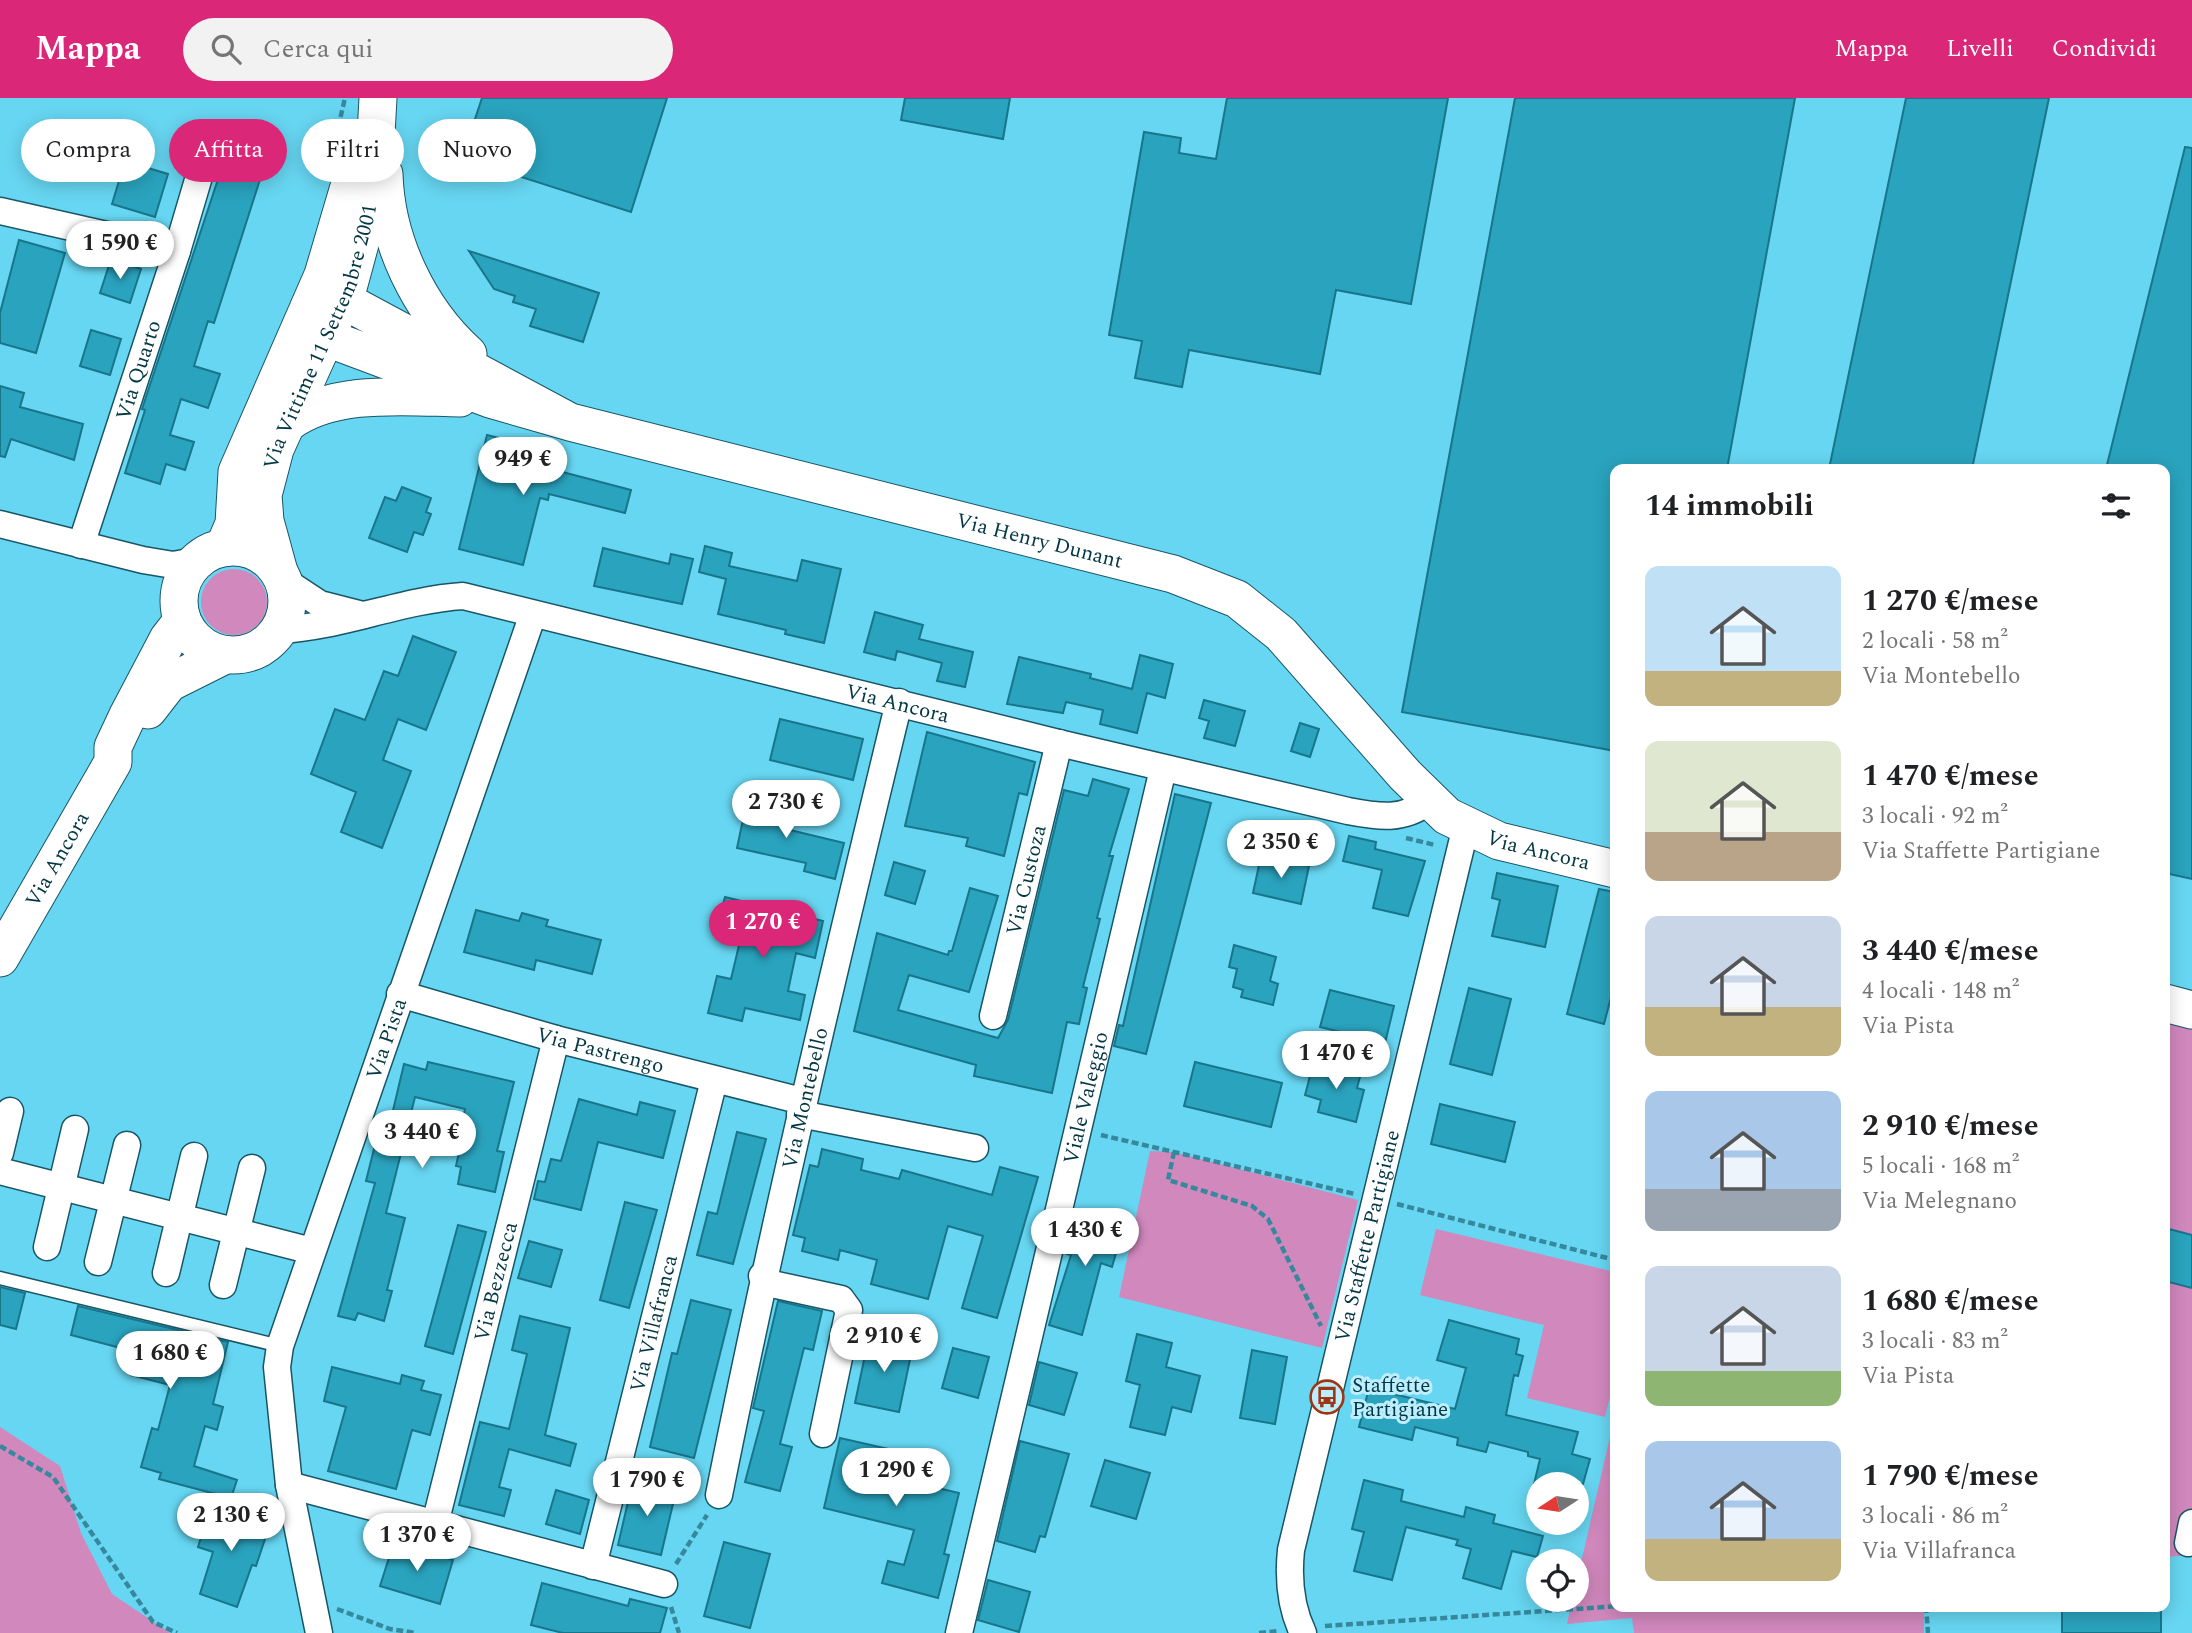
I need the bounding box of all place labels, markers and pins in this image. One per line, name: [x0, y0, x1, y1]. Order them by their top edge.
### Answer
pin: 1 590 €: [55, 222, 185, 281]
pin: 949 €: [474, 438, 572, 497]
pin: 2 730 €: [721, 780, 851, 840]
pin: 2 350 €: [1216, 820, 1346, 880]
pin: 1 270 €: [698, 900, 828, 960]
pin: 1 470 €: [1271, 1032, 1401, 1091]
pin: 3 440 €: [357, 1110, 487, 1170]
pin: 1 430 €: [1020, 1208, 1150, 1268]
pin: 2 910 €: [819, 1314, 949, 1374]
pin: 1 680 €: [105, 1332, 235, 1391]
place label: Staffette Partigiane: [1352, 1370, 1448, 1426]
bus stop icon: Staffette Partigiane: [1308, 1378, 1346, 1416]
pin: 1 290 €: [831, 1448, 961, 1508]
pin: 1 790 €: [582, 1458, 712, 1518]
pin: 2 130 €: [166, 1494, 296, 1553]
pin: 1 370 €: [352, 1514, 482, 1573]

